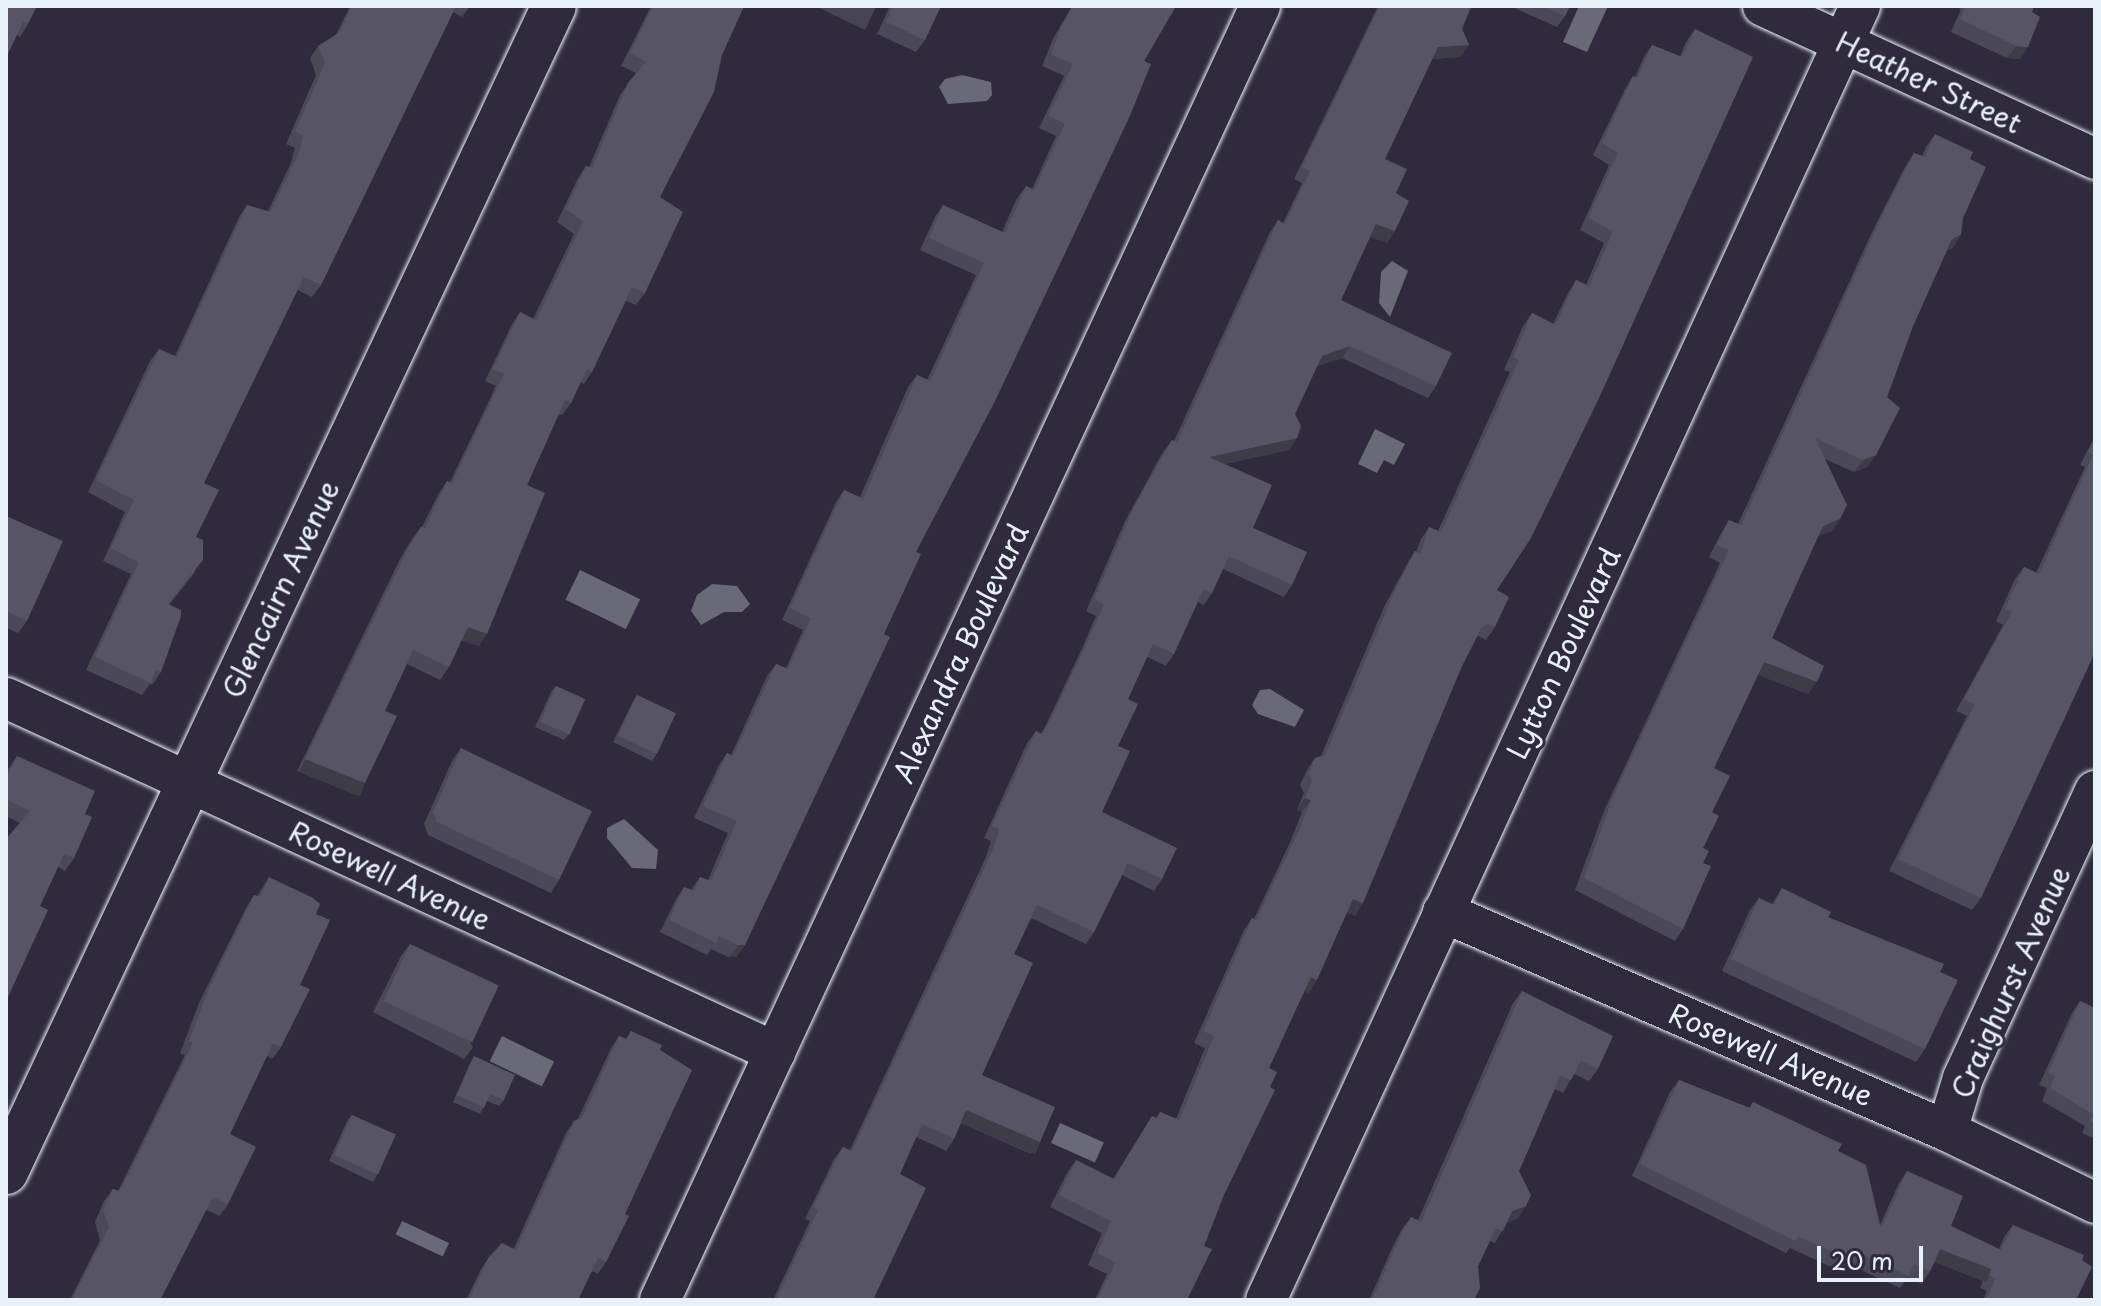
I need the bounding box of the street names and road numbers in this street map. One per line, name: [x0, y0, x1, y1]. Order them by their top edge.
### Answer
street label: Heather Street: [1831, 24, 2027, 140]
street label: Glencairn Avenue: [215, 475, 345, 703]
street label: Alexandra Boulevard: [885, 519, 1035, 787]
street label: Lytton Boulevard: [1499, 542, 1627, 764]
street label: Rosewell Avenue: [284, 813, 496, 937]
street label: Craighurst Avenue: [1944, 861, 2076, 1103]
street label: Rosewell Avenue: [1664, 996, 1878, 1112]

